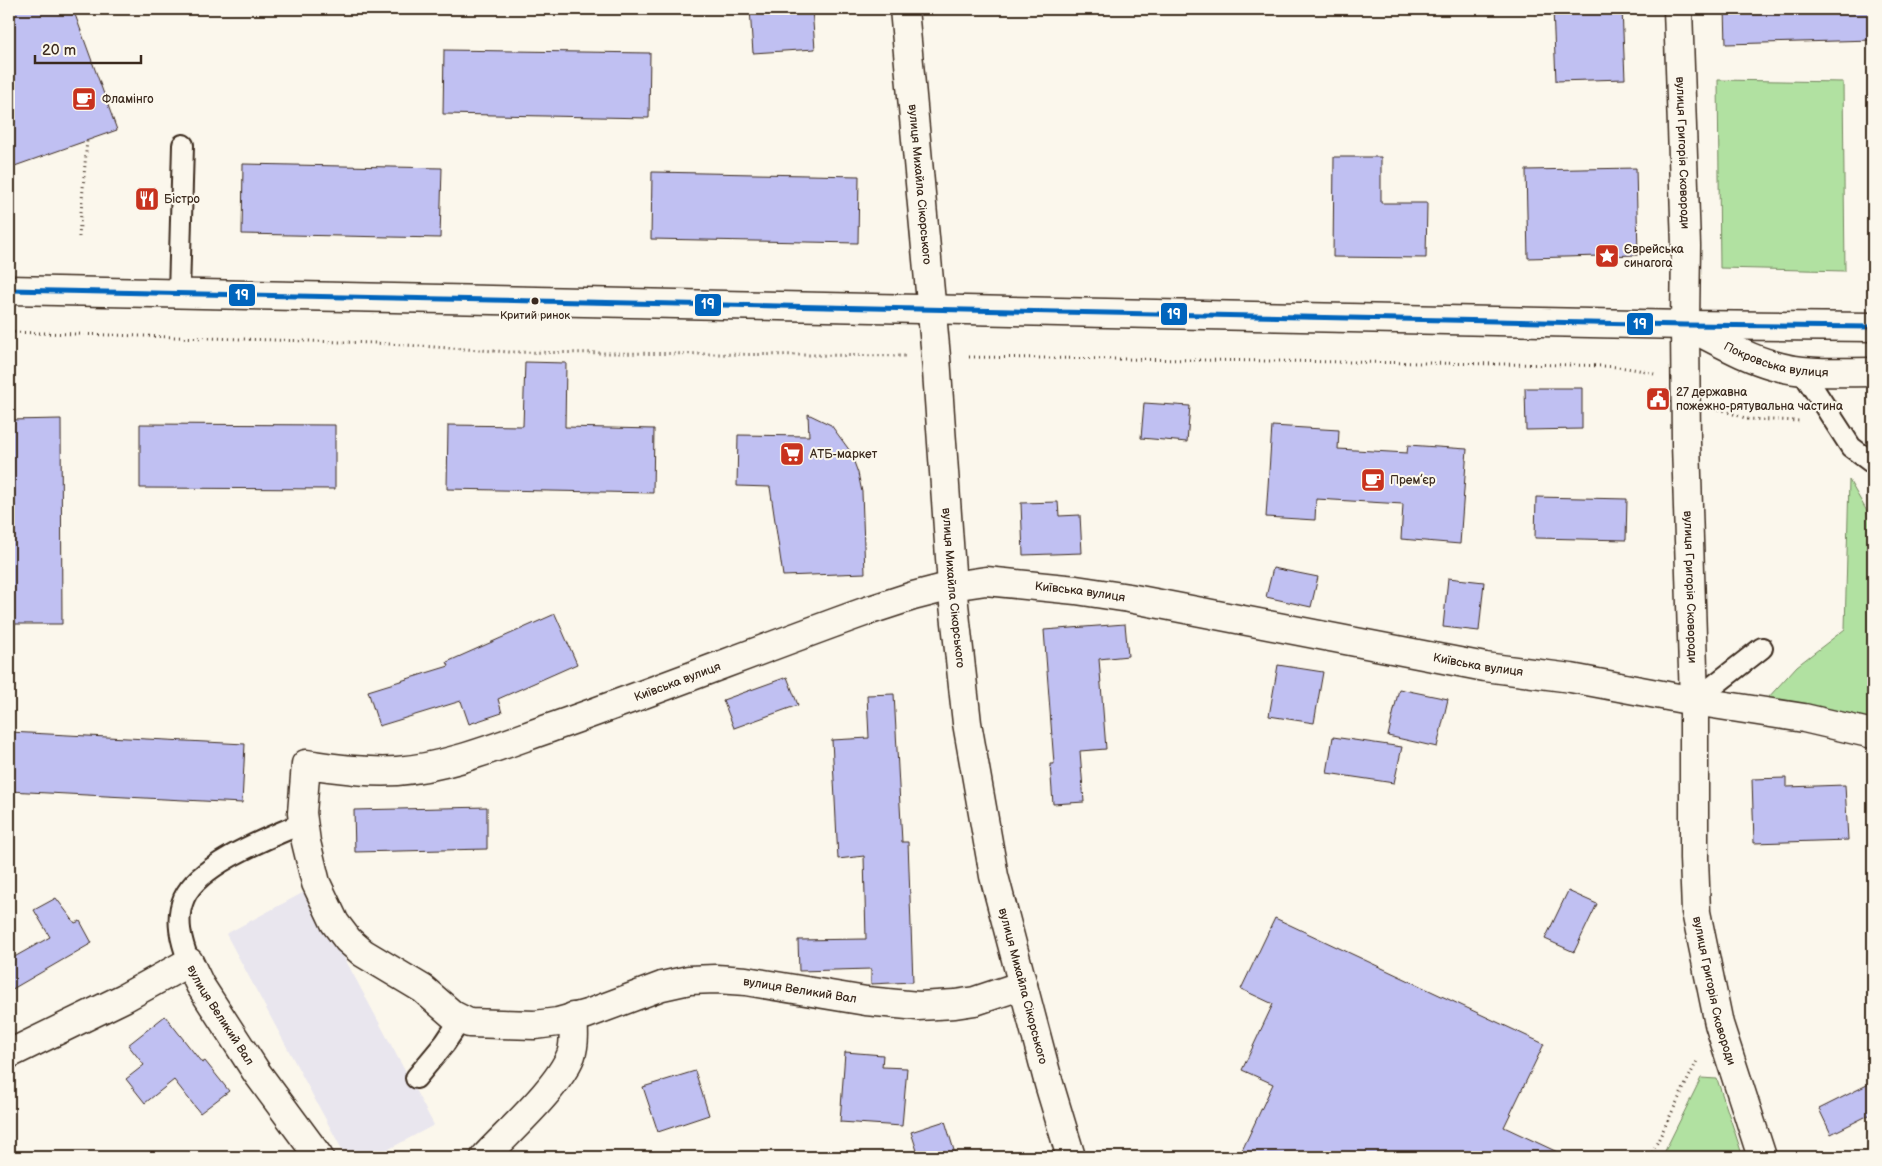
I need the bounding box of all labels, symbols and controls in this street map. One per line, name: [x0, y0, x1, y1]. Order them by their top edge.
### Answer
scale bar: [35, 32, 141, 64]
text: 20 m: [42, 41, 76, 60]
street label: вулиця Григорія Сковороди: [1672, 76, 1692, 229]
cafe icon: Фламінго: [71, 86, 97, 112]
place label: Фламінго: [102, 92, 154, 107]
street label: вулиця Михайла Сікорського: [905, 104, 934, 265]
restaurant icon: Бістро: [134, 186, 160, 212]
place label: Бістро: [164, 192, 200, 207]
place label: Єврейська синагога: [1624, 242, 1684, 271]
place icon: Єврейська синагога: [1594, 243, 1620, 269]
line badge: 19: [228, 283, 256, 307]
text: 19: [235, 287, 249, 304]
line badge: 19: [694, 293, 722, 317]
marker: Критий ринок: [530, 296, 540, 306]
text: 19: [701, 296, 715, 313]
line badge: 19: [1160, 302, 1188, 326]
text: 19: [1167, 306, 1181, 323]
place label: Критий ринок: [500, 309, 570, 322]
line badge: 19: [1626, 312, 1654, 336]
text: 19: [1633, 316, 1647, 333]
street label: Покровська вулиця: [1721, 339, 1829, 380]
place label: 27 державна пожежно-рятувальна частина: [1676, 385, 1843, 414]
public building icon: 27 державна пожежно-рятувальна частина: [1645, 386, 1671, 412]
supermarket icon: АТБ-маркет: [779, 441, 805, 467]
place label: АТБ-маркет: [809, 447, 878, 462]
cafe icon: Прем’єр: [1360, 467, 1386, 493]
place label: Прем’єр: [1390, 473, 1436, 488]
street label: вулиця Михайла Сікорського: [939, 507, 968, 669]
street label: вулиця Григорія Сковороди: [1680, 510, 1700, 663]
street label: Київська вулиця: [1034, 579, 1127, 605]
street label: Київська вулиця: [1432, 650, 1524, 680]
street label: Київська вулиця: [632, 659, 723, 705]
street label: вулиця Михайла Сікорського: [995, 906, 1050, 1066]
street label: вулиця Григорія Сковороди: [1689, 915, 1739, 1067]
street label: вулиця Великий Вал: [184, 963, 257, 1068]
street label: вулиця Великий Вал: [742, 974, 858, 1007]

